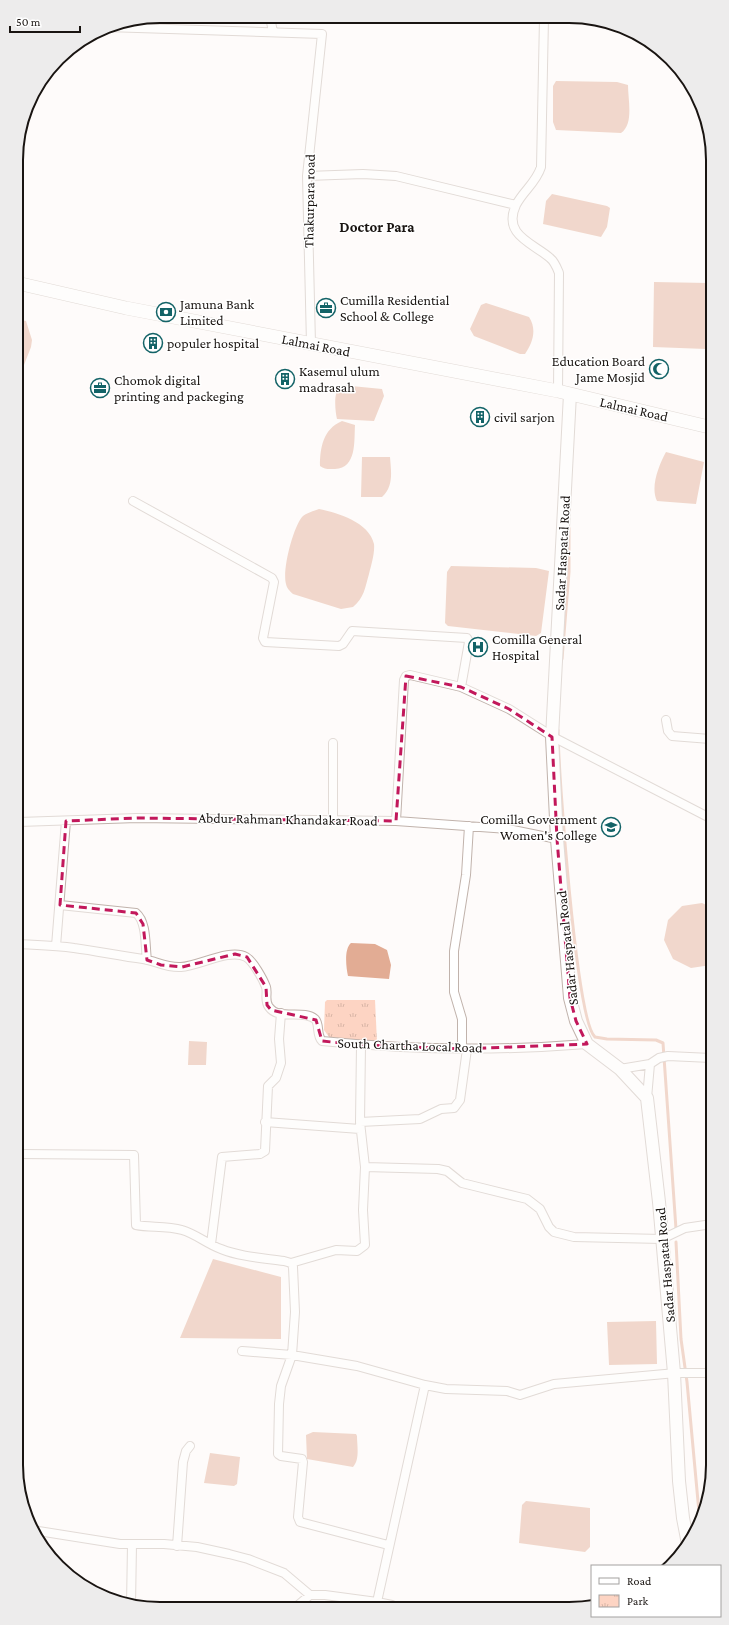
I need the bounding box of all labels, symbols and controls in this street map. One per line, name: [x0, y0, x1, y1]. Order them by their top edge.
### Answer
scale bar: [10, 8, 80, 34]
text: 50 m: [16, 15, 41, 29]
street label: Thakurpara road: [300, 153, 318, 248]
district label: Doctor Para: [339, 219, 415, 235]
place label: Cumilla Residential School & College: [340, 292, 450, 324]
place label: Jamuna Bank Limited: [178, 296, 255, 328]
office icon: Cumilla Residential School & College: [315, 297, 337, 319]
bank icon: Jamuna Bank Limited: [155, 301, 177, 323]
street label: Lalmai Road: [280, 331, 352, 360]
building icon: populer hospital: [142, 332, 164, 354]
place label: populer hospital: [167, 335, 259, 351]
place label: Education Board Jame Mosjid: [552, 353, 646, 386]
mosque icon: Education Board Jame Mosjid: [648, 358, 670, 380]
place label: Kasemul ulum madrasah: [299, 363, 380, 395]
building icon: Kasemul ulum madrasah: [274, 368, 296, 390]
place label: Chomok digital printing and packeging: [114, 372, 244, 404]
office icon: Chomok digital printing and packeging: [89, 377, 111, 399]
street label: Lalmai Road: [598, 393, 670, 425]
building icon: civil sarjon: [469, 406, 491, 428]
place label: civil sarjon: [494, 409, 555, 426]
street label: Sadar Haspatal Road: [551, 494, 573, 611]
place label: Comilla General Hospital: [492, 631, 582, 663]
hospital icon: Comilla General Hospital: [467, 636, 489, 658]
street label: Abdur Rahman Khandakar Road: [198, 809, 379, 829]
place label: Comilla Government Women's College: [480, 811, 597, 843]
school or university icon: Comilla Government Women's College: [600, 816, 622, 838]
street label: Sadar Haspatal Road: [553, 889, 581, 1006]
street label: South Chartha Local Road: [337, 1034, 483, 1056]
street label: Sadar Haspatal Road: [652, 1206, 678, 1323]
legend: [591, 1565, 721, 1617]
text: Road: [627, 1574, 652, 1588]
text: Park: [627, 1594, 649, 1608]

